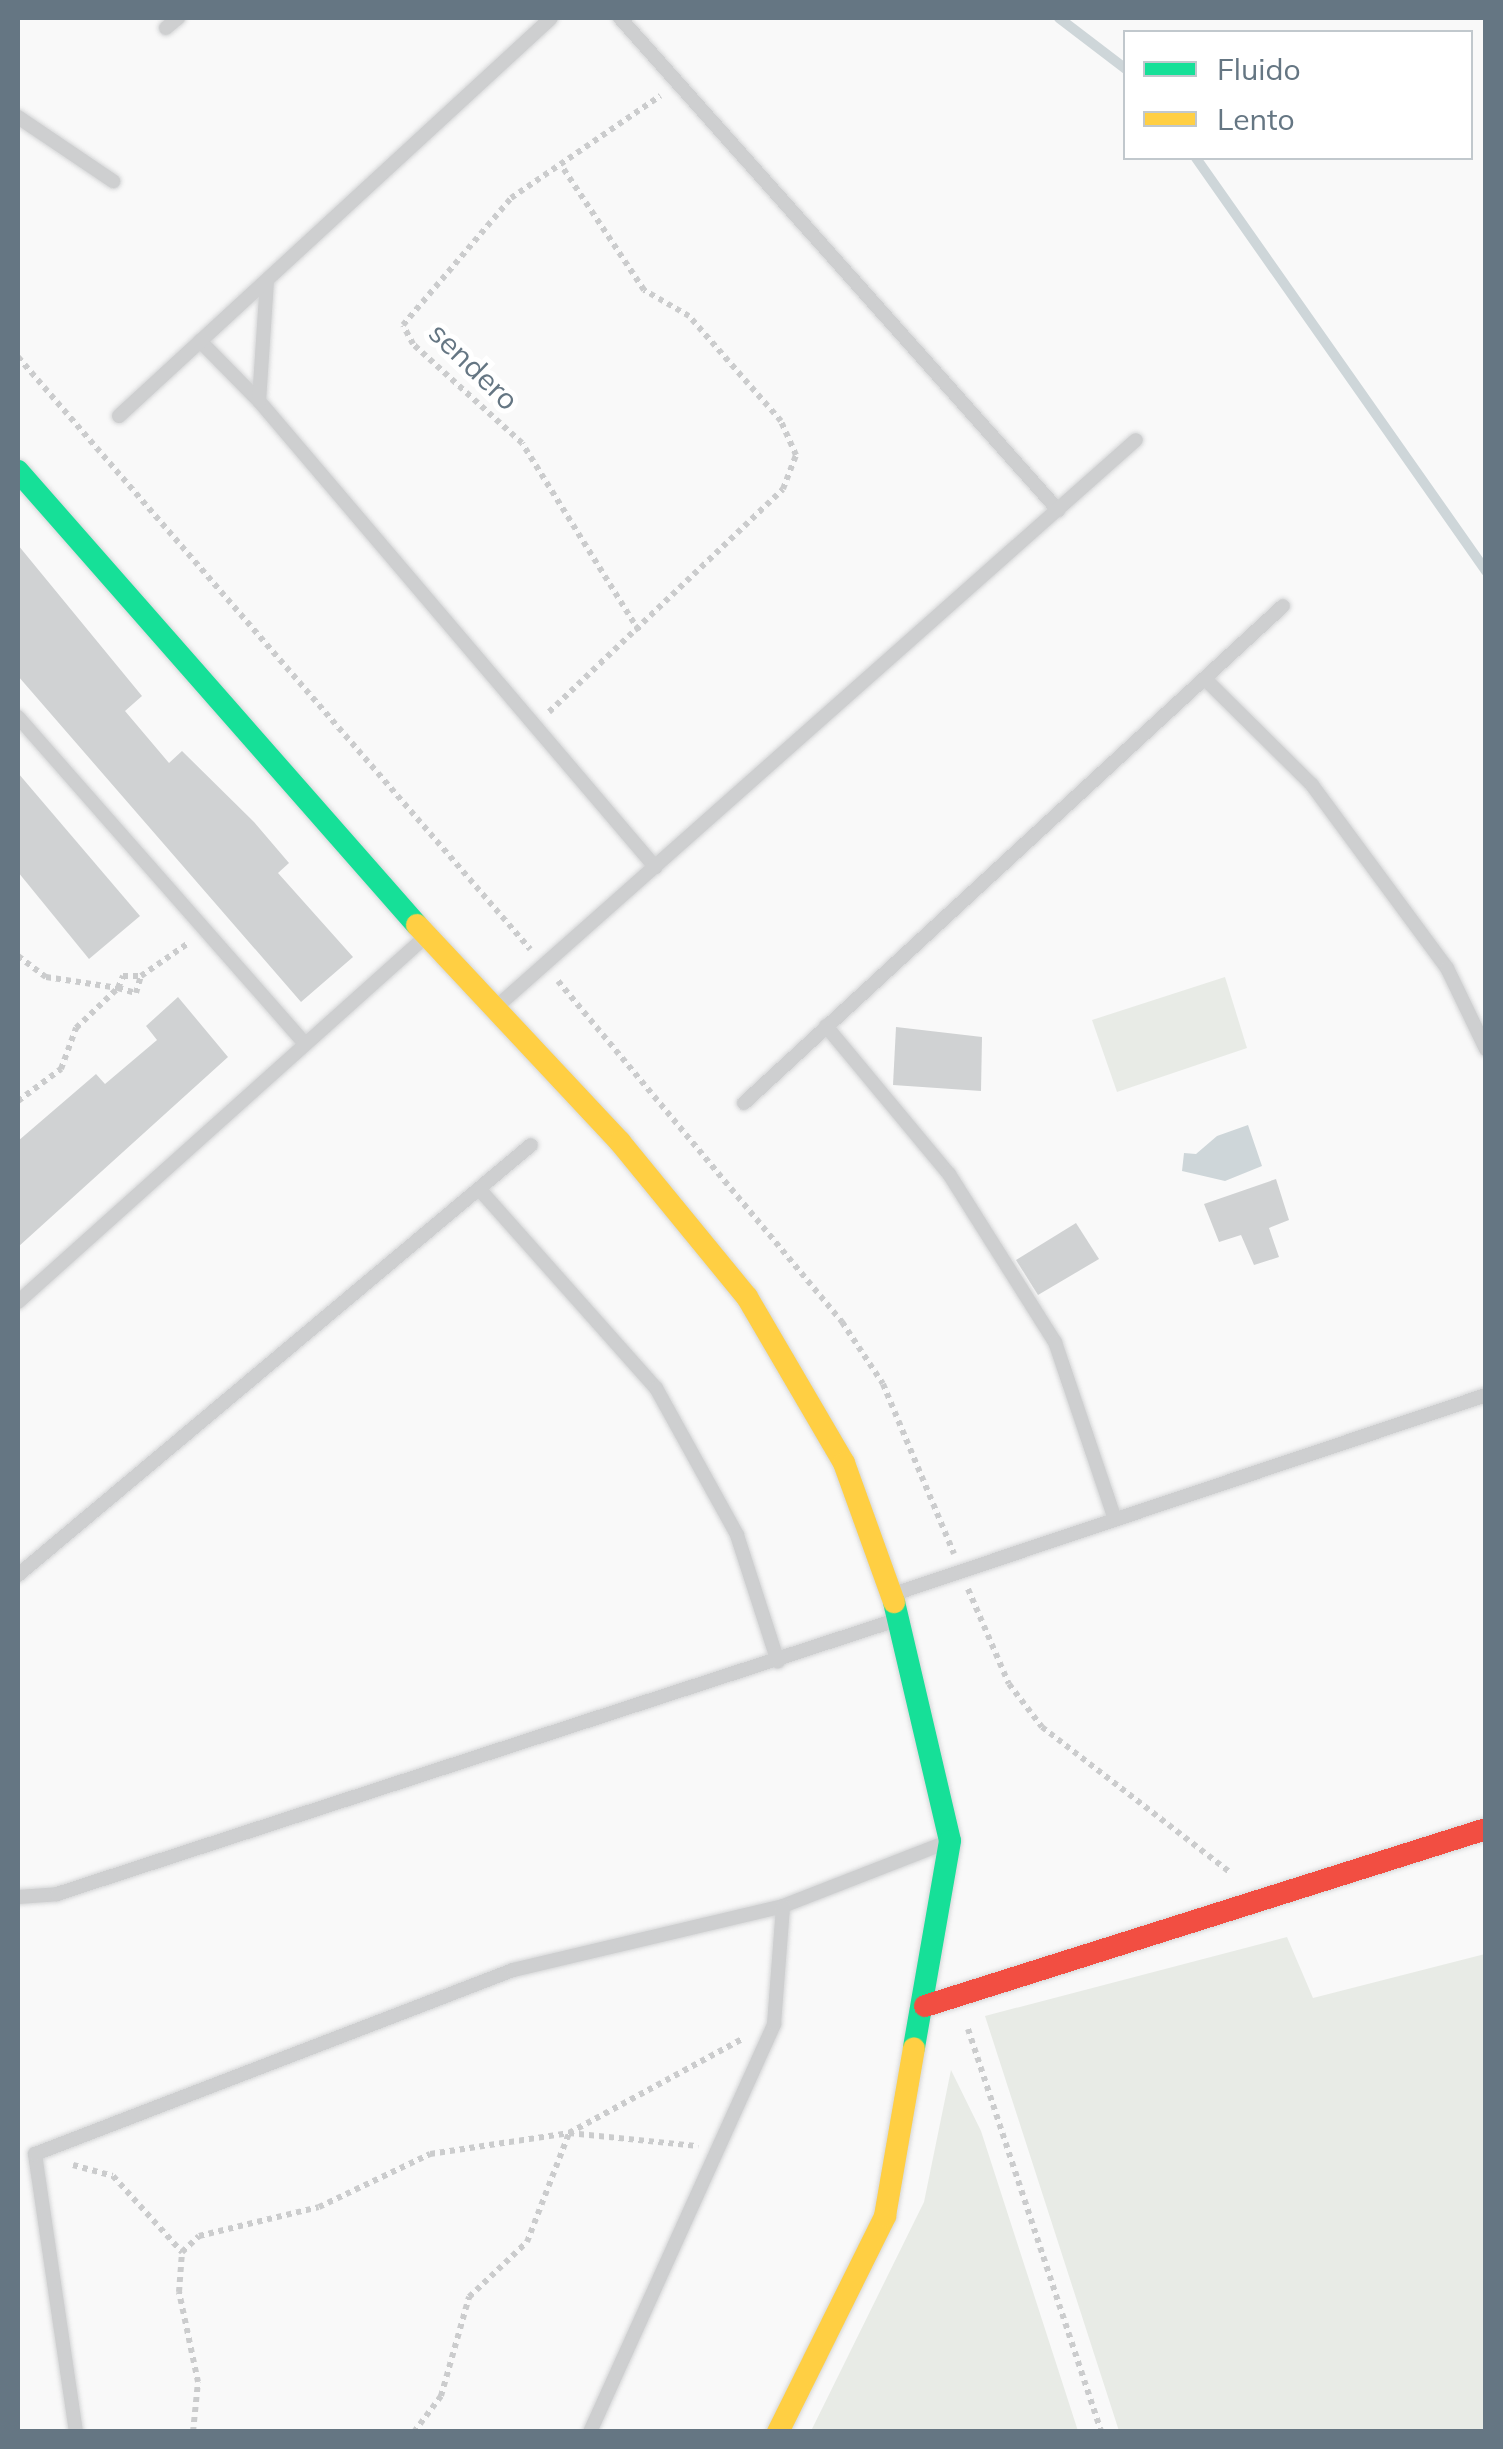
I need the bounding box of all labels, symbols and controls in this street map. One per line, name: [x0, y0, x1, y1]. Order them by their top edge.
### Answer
legend: [1123, 30, 1473, 160]
text: Fluido: [1217, 50, 1301, 88]
text: Lento: [1217, 100, 1295, 138]
street label: sendero: [422, 315, 526, 417]

